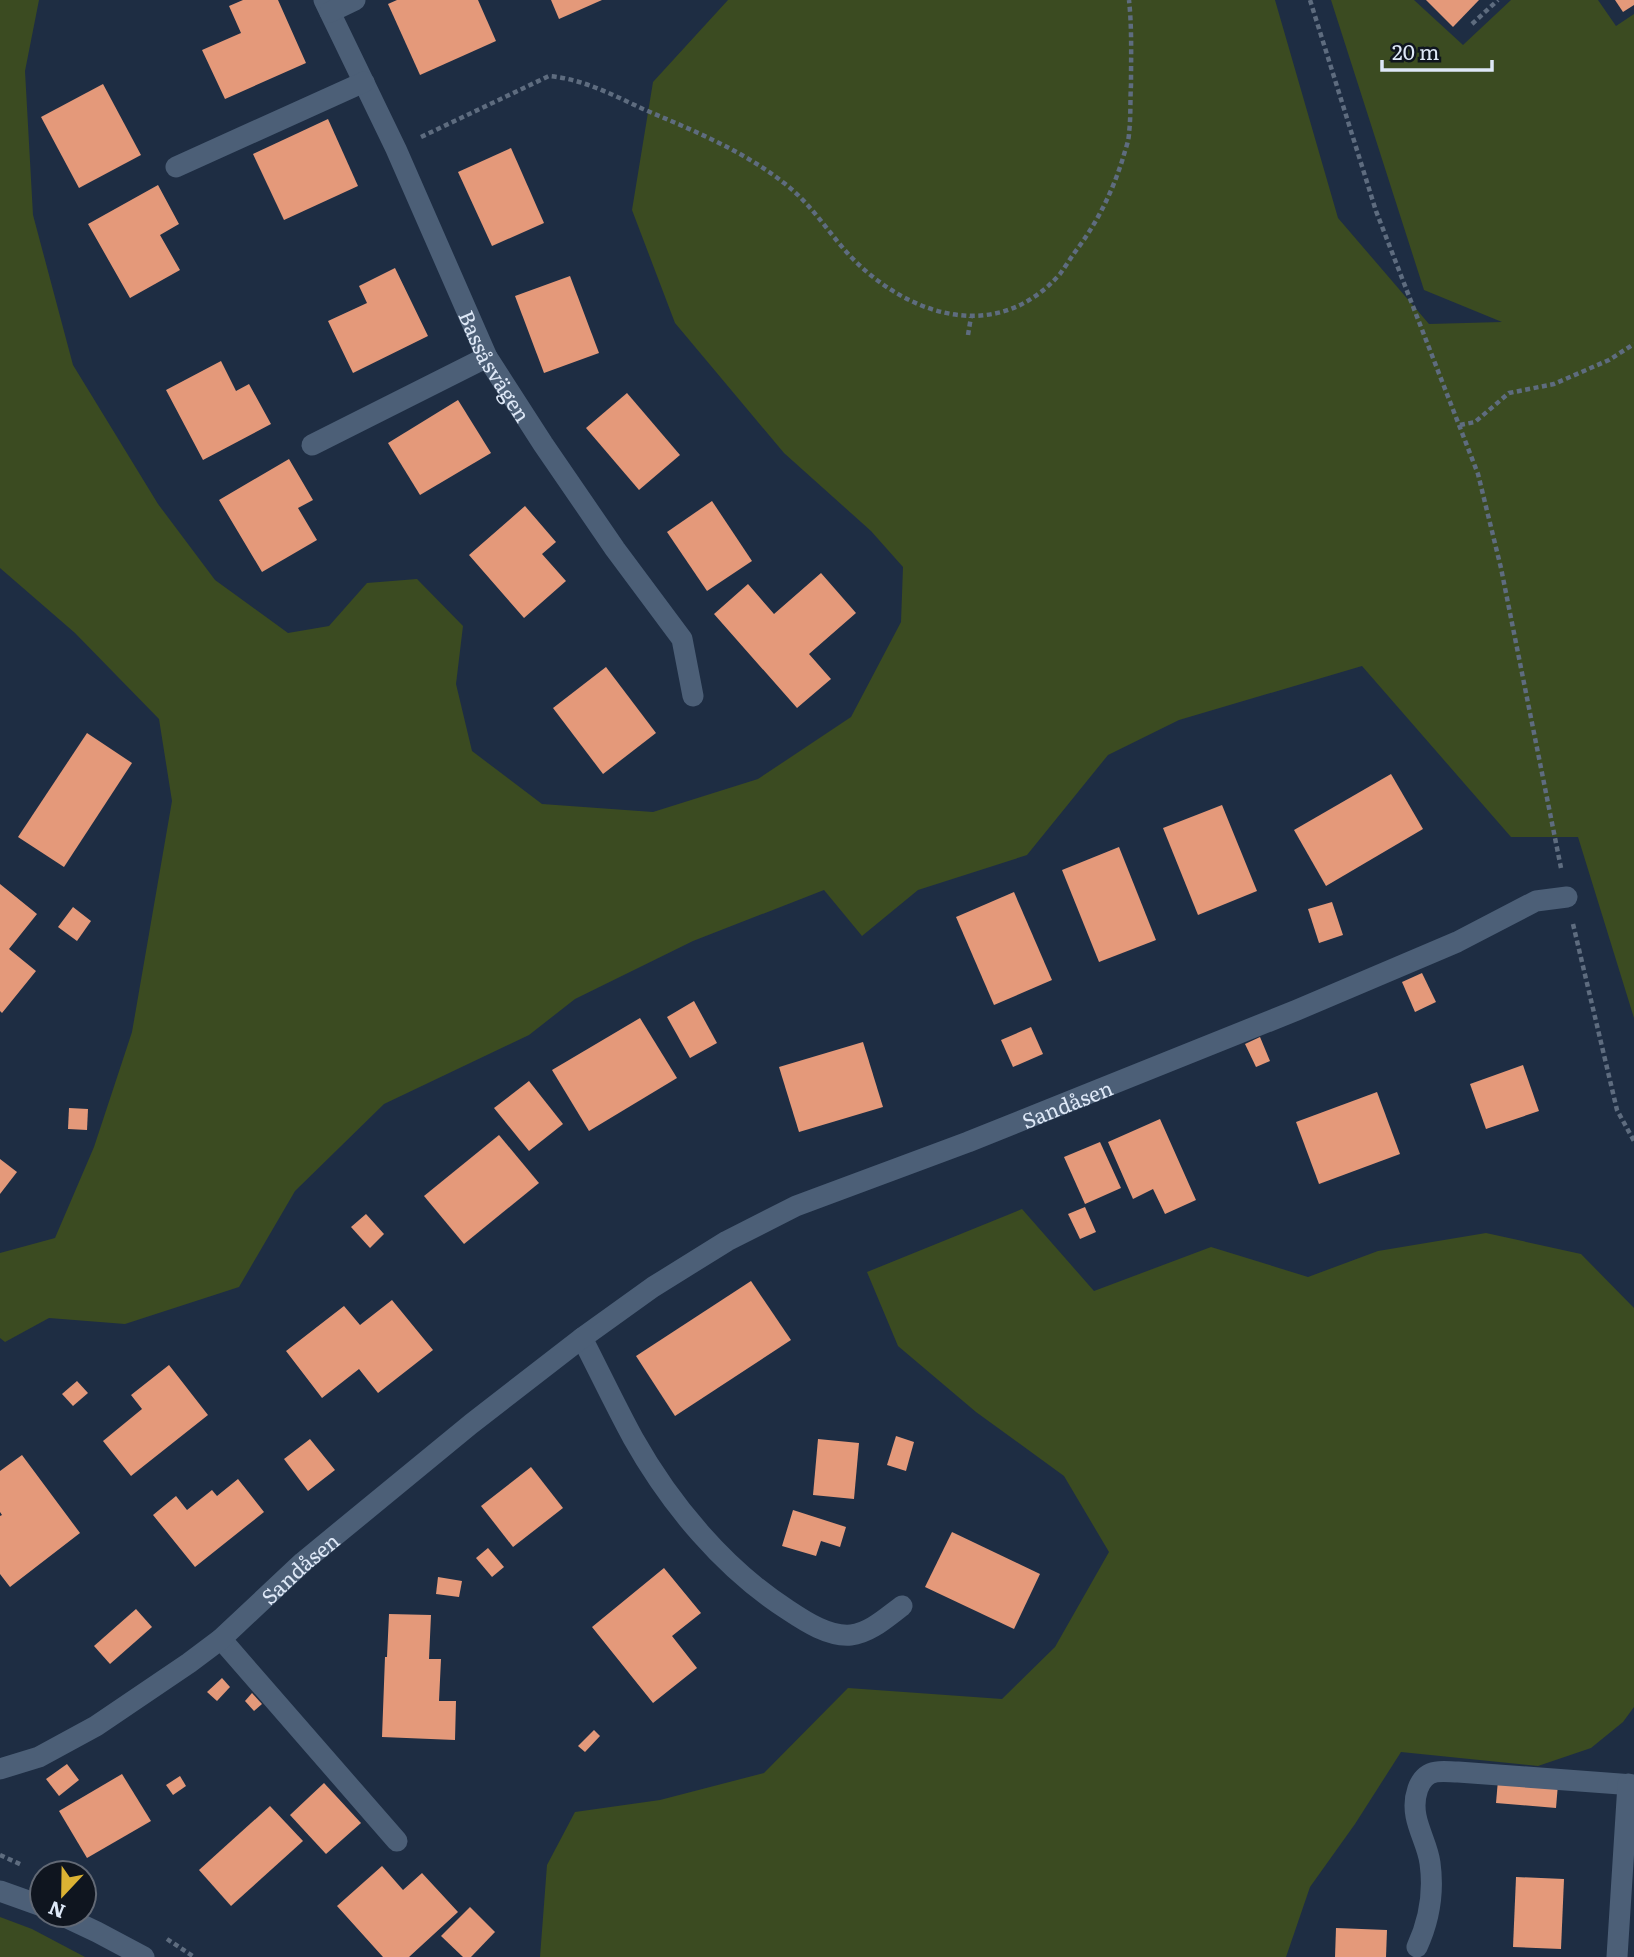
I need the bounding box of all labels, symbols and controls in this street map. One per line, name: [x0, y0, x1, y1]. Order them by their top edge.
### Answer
scale bar: [1382, 28, 1492, 72]
text: 20 m: [1392, 35, 1439, 66]
street label: Bassåsvägen: [453, 305, 540, 427]
street label: Sandåsen: [1017, 1070, 1117, 1135]
street label: Sandåsen: [253, 1524, 345, 1610]
north arrow: [28, 1859, 98, 1929]
text: N: [44, 1895, 69, 1927]

